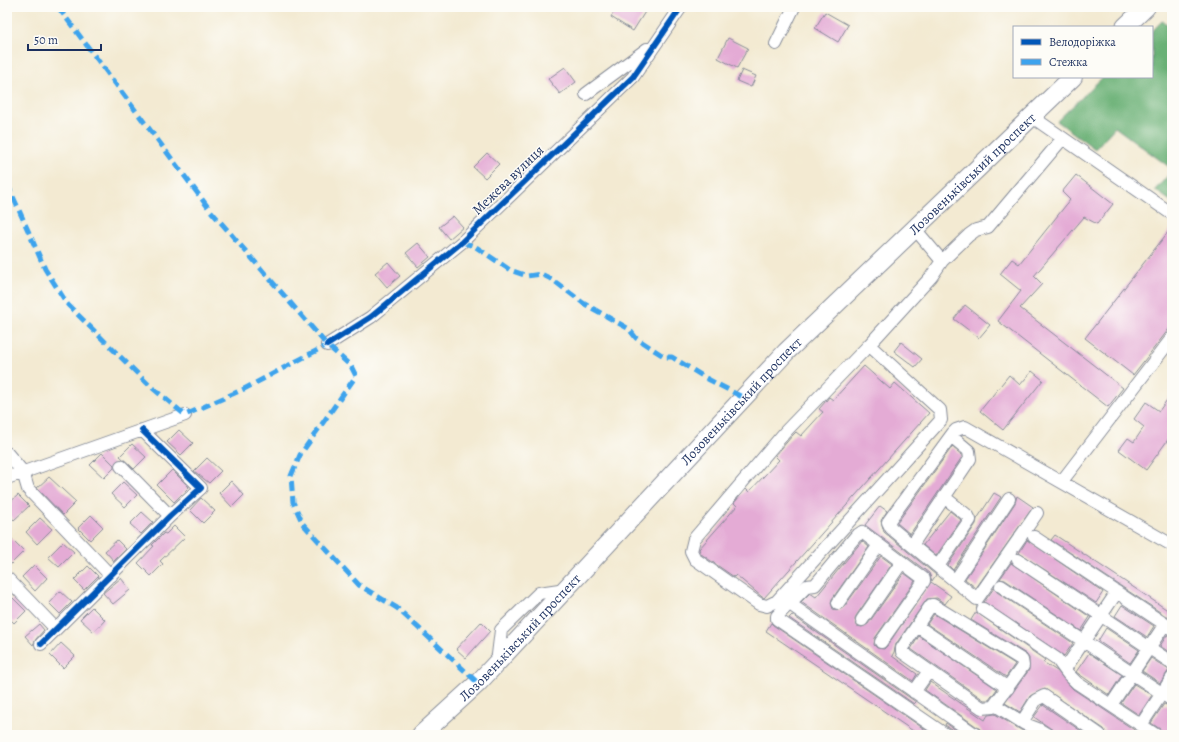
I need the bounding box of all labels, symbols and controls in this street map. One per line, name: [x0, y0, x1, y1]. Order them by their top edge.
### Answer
scale bar: [28, 26, 101, 52]
legend: [1013, 26, 1153, 78]
text: 50 m: [34, 32, 58, 48]
text: Велодоріжка: [1049, 34, 1116, 50]
text: Стежка: [1049, 54, 1088, 70]
street label: Лозовеньківський проспект: [904, 108, 1040, 239]
street label: Межева вулиця: [468, 141, 548, 219]
street label: Лозовеньківський проспект: [676, 332, 806, 469]
street label: Лозовеньківський проспект: [455, 569, 585, 705]

